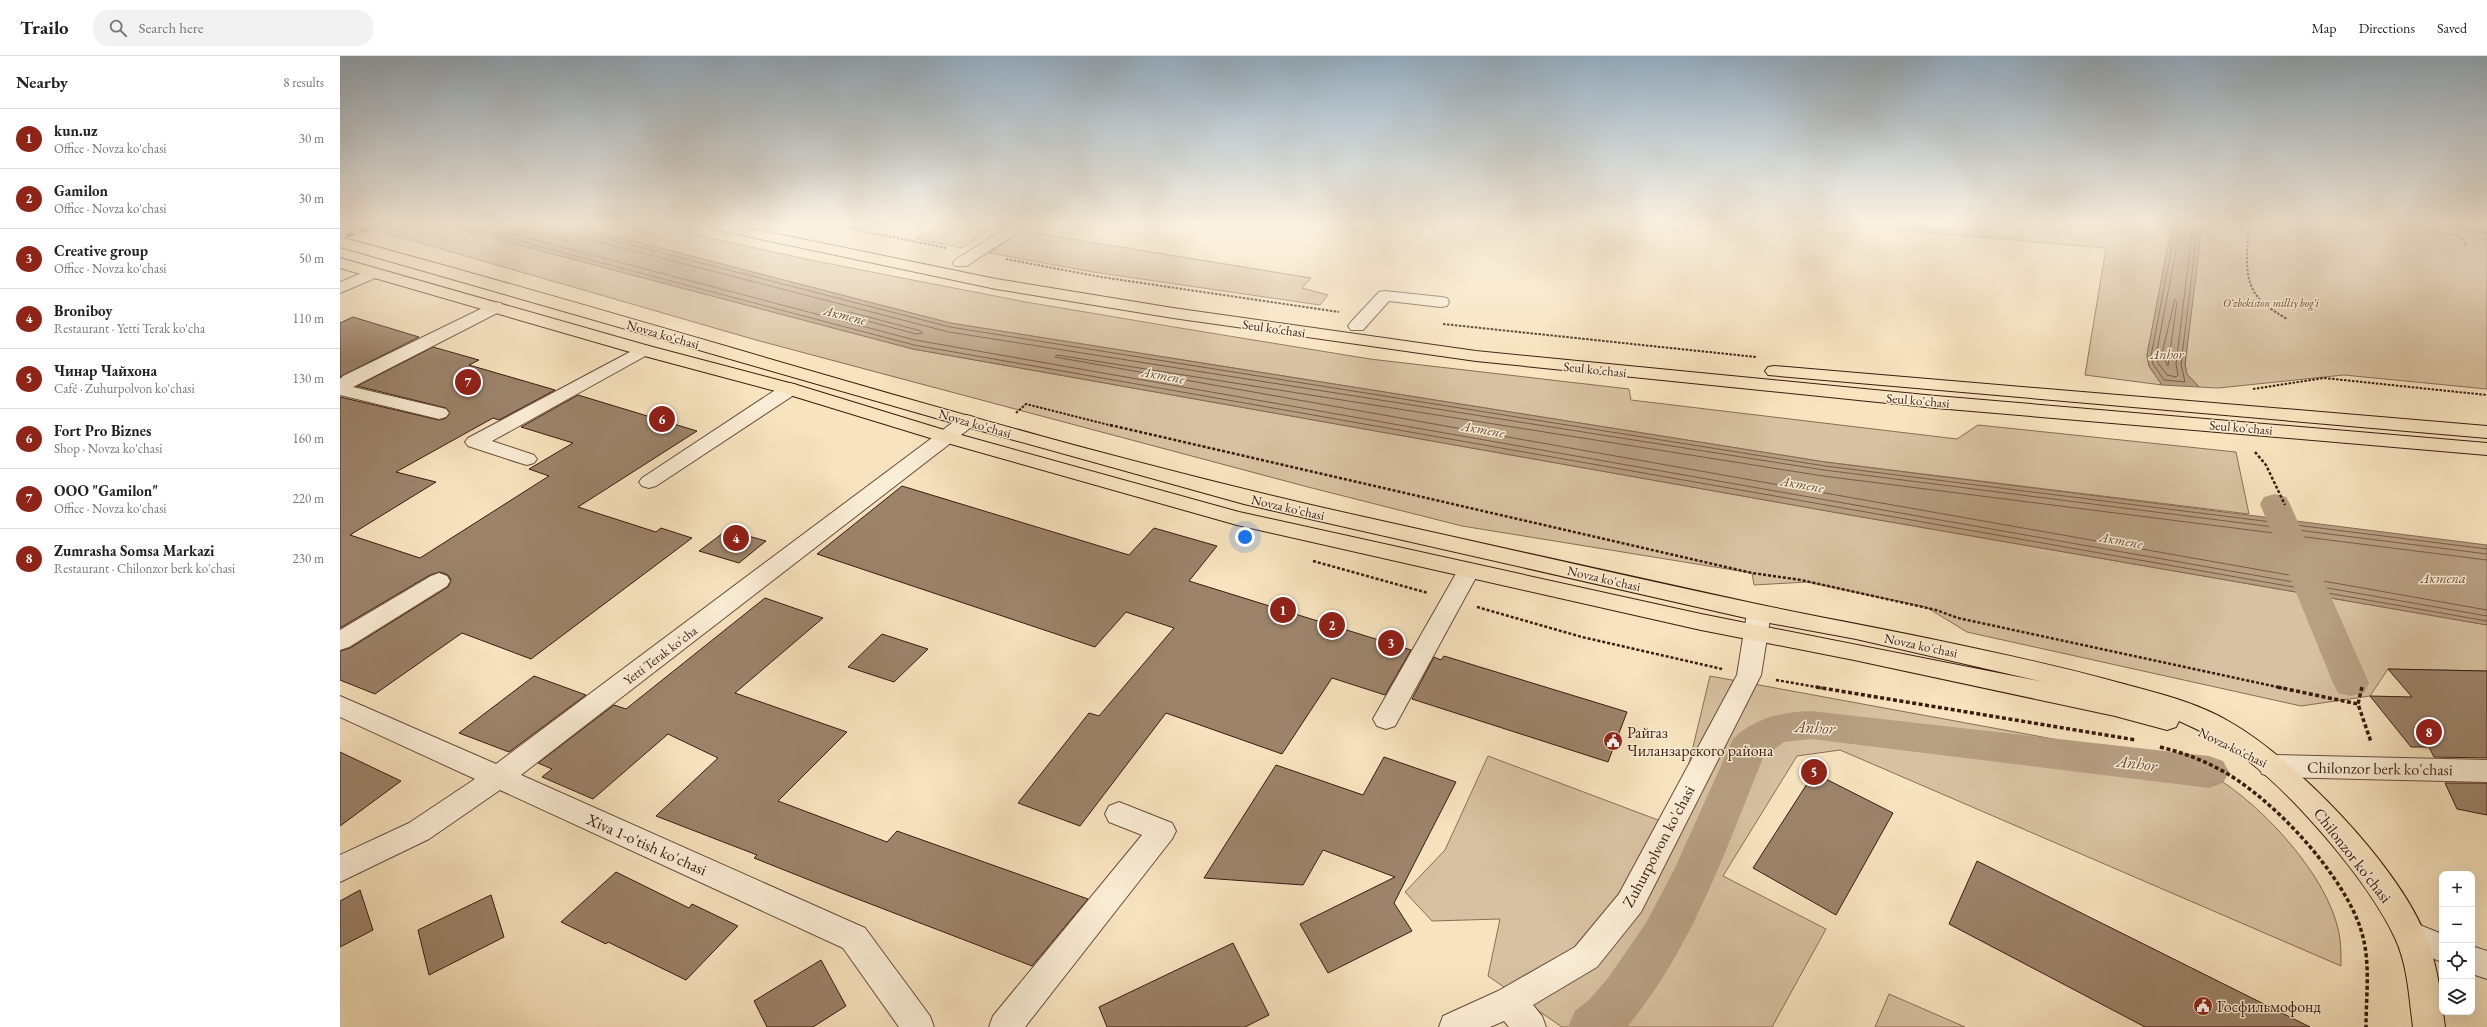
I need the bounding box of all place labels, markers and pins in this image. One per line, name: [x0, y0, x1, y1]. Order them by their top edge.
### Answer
pin: 7: [455, 367, 481, 397]
pin: 6: [649, 404, 675, 434]
pin: 4: [723, 523, 749, 553]
pin: 1: [1270, 595, 1296, 625]
pin: 2: [1319, 610, 1345, 640]
pin: 3: [1378, 628, 1404, 658]
pin: 8: [2416, 717, 2442, 747]
place label: Райгаз Чиланзарского района: [1627, 722, 1774, 761]
public building icon: Райгаз Чиланзарского района: [1602, 730, 1624, 752]
pin: 5: [1801, 757, 1827, 787]
public building icon: Госфильмофонд: [2192, 995, 2214, 1017]
place label: Госфильмофонд: [2217, 996, 2321, 1017]

